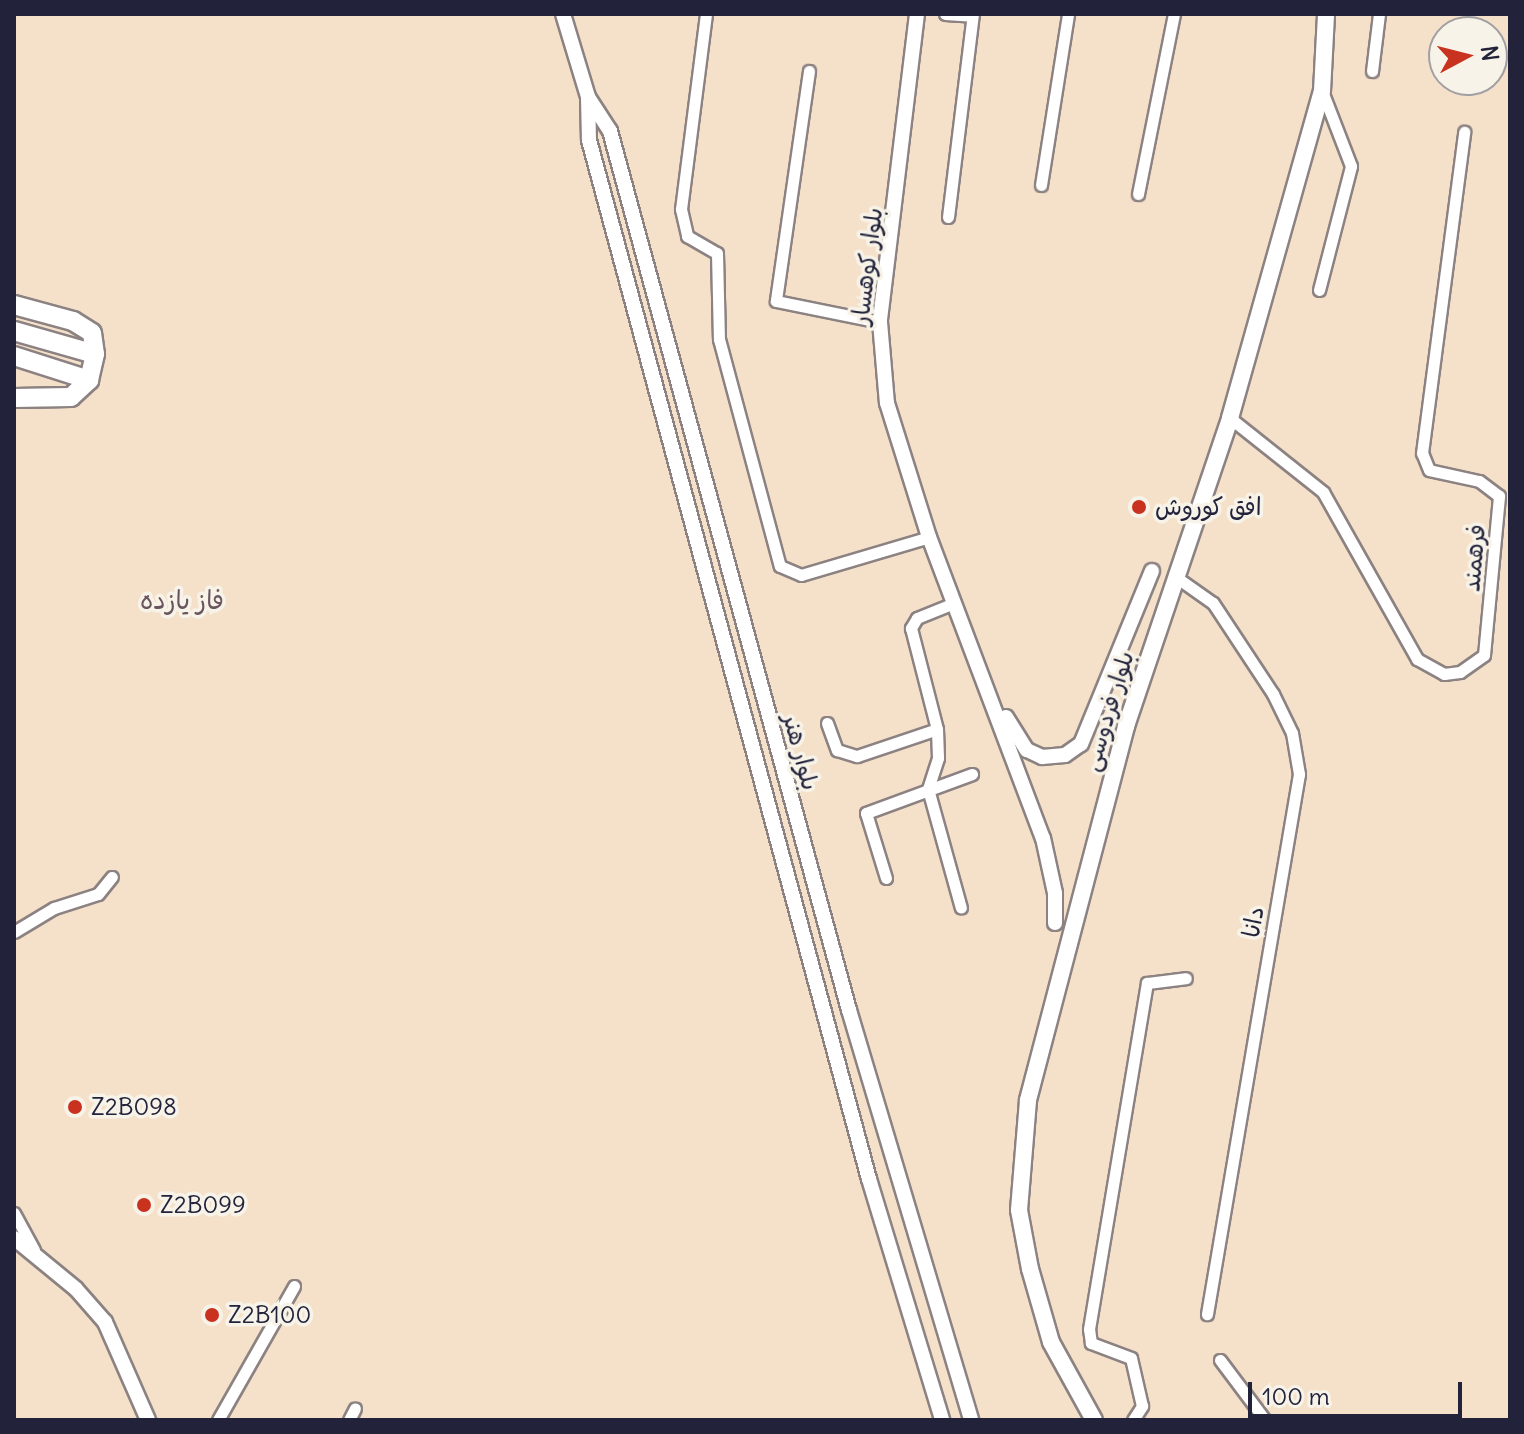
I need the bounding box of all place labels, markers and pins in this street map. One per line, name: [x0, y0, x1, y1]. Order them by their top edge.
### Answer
place label: افق کوروش: [1155, 493, 1262, 521]
marker: افق کوروش: [1130, 498, 1148, 516]
place label: Z2B098: [91, 1093, 177, 1121]
marker: Z2B098: [66, 1098, 84, 1116]
place label: Z2B099: [160, 1191, 246, 1219]
marker: Z2B099: [135, 1196, 153, 1214]
place label: Z2B100: [228, 1301, 311, 1329]
marker: Z2B100: [203, 1306, 221, 1324]

